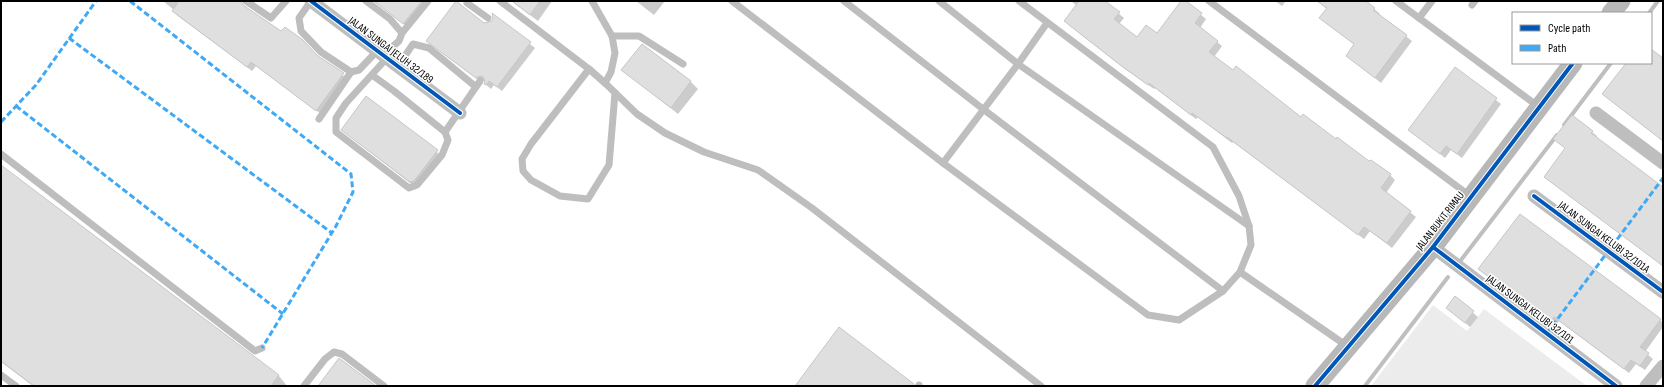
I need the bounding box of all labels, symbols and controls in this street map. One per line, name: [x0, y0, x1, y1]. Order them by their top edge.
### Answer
legend: [1512, 12, 1652, 64]
street label: JALAN SUNGAI JELUH 32/189: [345, 13, 436, 86]
text: Cycle path: [1548, 21, 1590, 36]
text: Path: [1548, 41, 1566, 56]
street label: JALAN BUKIT RIMAU: [1412, 189, 1467, 254]
street label: JALAN SUNGAI KELUBI 32/101A: [1555, 198, 1652, 276]
street label: JALAN SUNGAI KELUBI 32/101: [1483, 271, 1576, 346]

